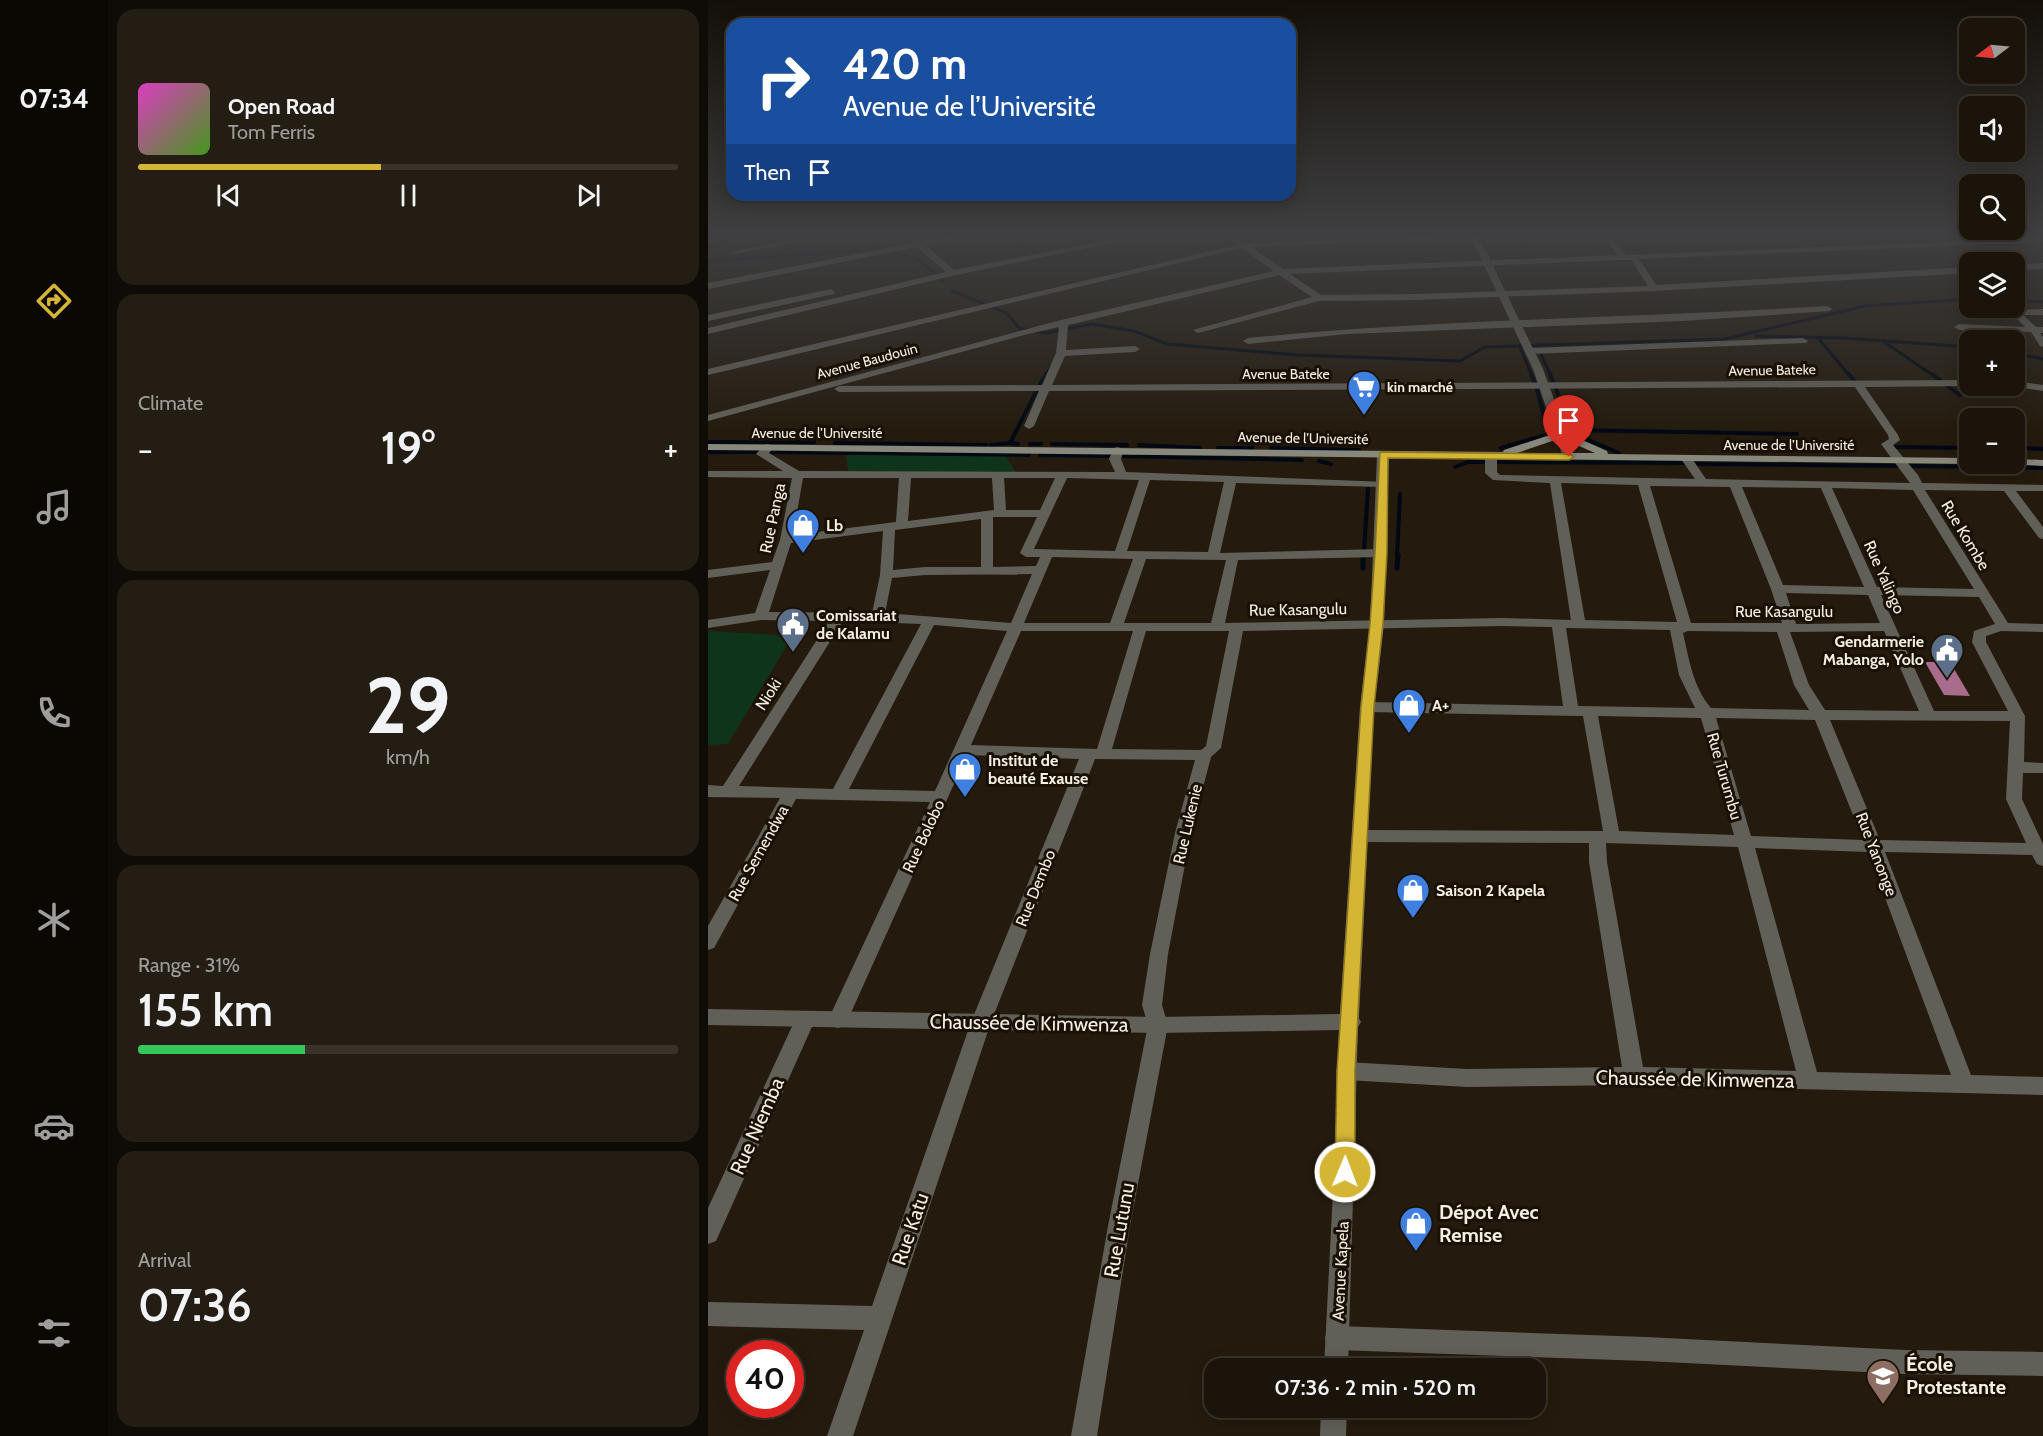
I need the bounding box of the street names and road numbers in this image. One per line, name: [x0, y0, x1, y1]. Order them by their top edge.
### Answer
street label: Avenue Baudouin: [815, 339, 920, 383]
street label: Avenue Bateke: [1728, 360, 1816, 380]
street label: Avenue Bateke: [1242, 365, 1330, 383]
street label: Avenue de l’Université: [751, 424, 883, 442]
street label: Avenue de l’Université: [1237, 428, 1369, 448]
street label: Avenue de l’Université: [1723, 436, 1855, 454]
street label: Rue Panga: [756, 481, 789, 555]
street label: Rue Kombe: [1937, 497, 1994, 574]
street label: Rue Yalingo: [1860, 538, 1909, 617]
street label: Rue Kasangulu: [1249, 599, 1347, 620]
street label: Rue Kasangulu: [1735, 602, 1833, 621]
street label: Nioki: [751, 675, 785, 714]
street label: Rue Turumbu: [1703, 730, 1746, 822]
street label: Rue Lukenie: [1169, 782, 1206, 866]
street label: Rue Bolobo: [898, 797, 949, 876]
street label: Rue Semendwa: [724, 802, 793, 904]
street label: Rue Yanonge: [1852, 810, 1901, 899]
street label: Rue Dembo: [1011, 847, 1060, 929]
street label: Chaussée de Kimwenza: [929, 1009, 1129, 1037]
street label: Chaussée de Kimwenza: [1595, 1065, 1795, 1093]
street label: Rue Niemba: [725, 1073, 789, 1178]
street label: Rue Lutunu: [1099, 1181, 1139, 1279]
street label: Rue Katu: [886, 1190, 934, 1268]
street label: Avenue Kapela: [1328, 1220, 1353, 1321]

